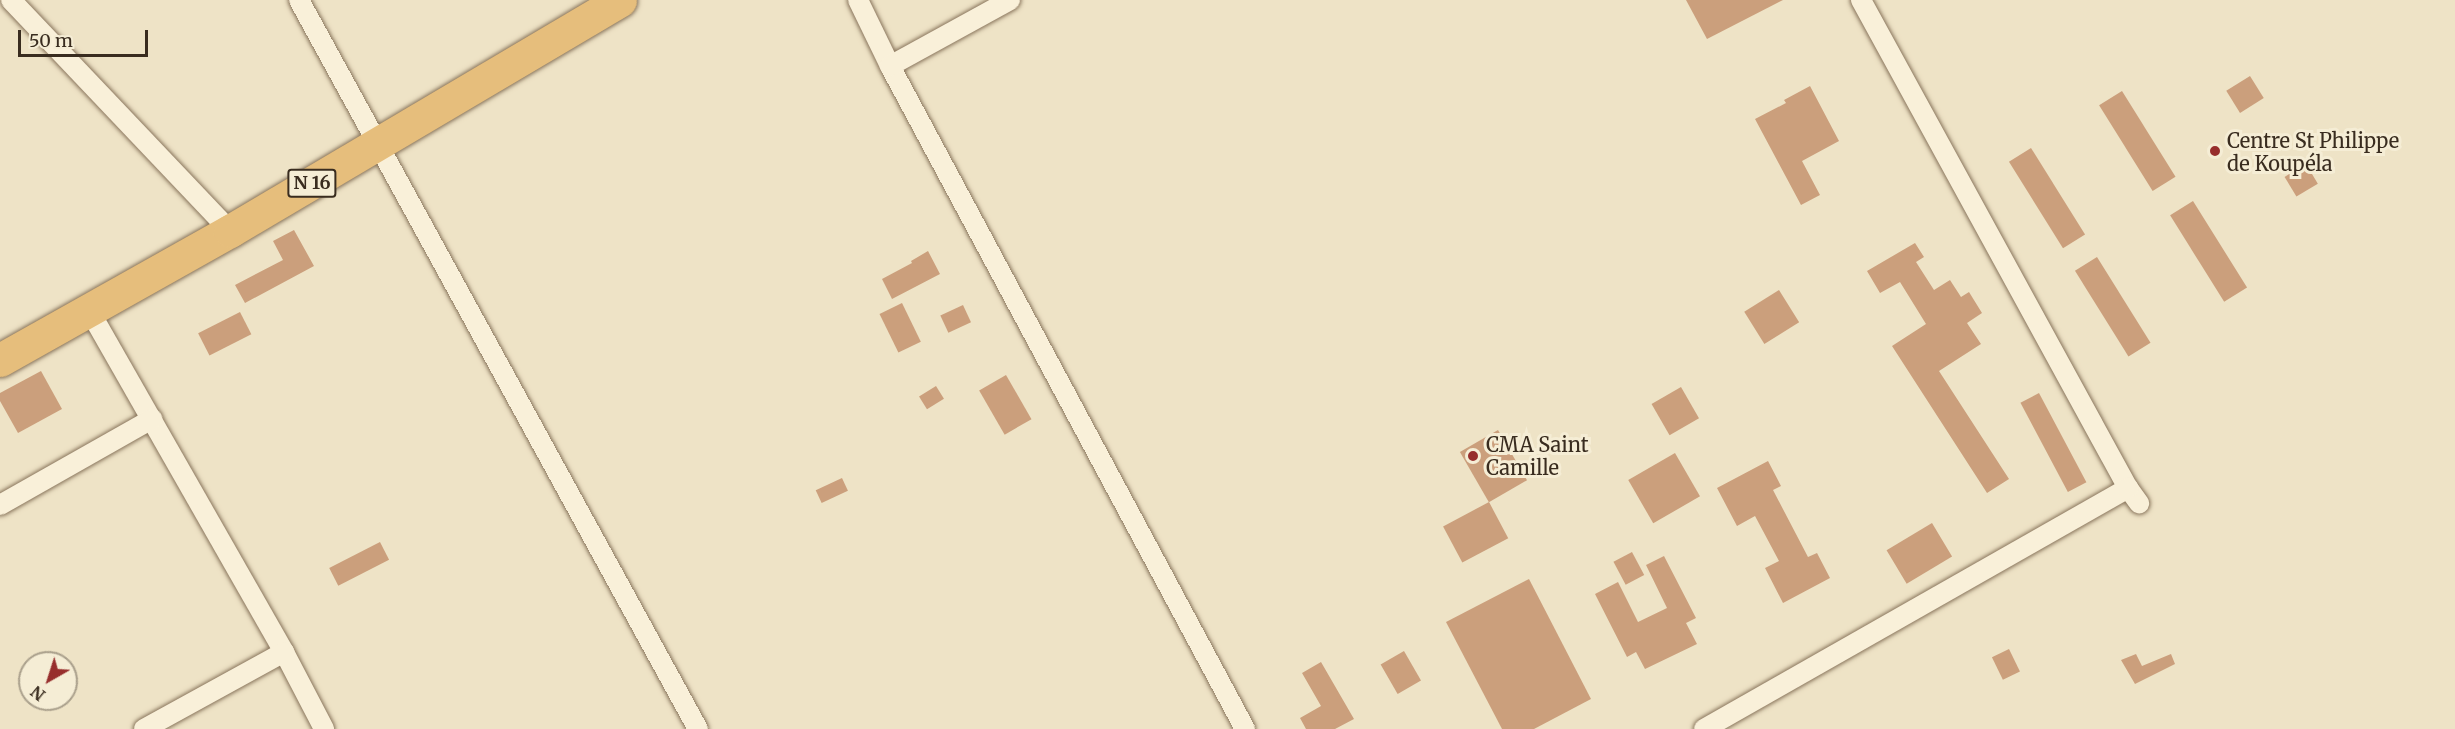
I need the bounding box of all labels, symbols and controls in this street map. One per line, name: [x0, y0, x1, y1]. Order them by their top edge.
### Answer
scale bar: [21, 18, 152, 56]
text: 50 m: [29, 29, 73, 52]
place label: Centre St Philippe de Koupéla: [2227, 128, 2399, 175]
marker: Centre St Philippe de Koupéla: [2208, 144, 2222, 158]
road number: N 16: [286, 168, 338, 198]
place label: CMA Saint Camille: [1486, 432, 1589, 479]
marker: CMA Saint Camille: [1464, 447, 1482, 465]
north arrow: [18, 651, 78, 711]
text: N: [27, 682, 49, 705]

